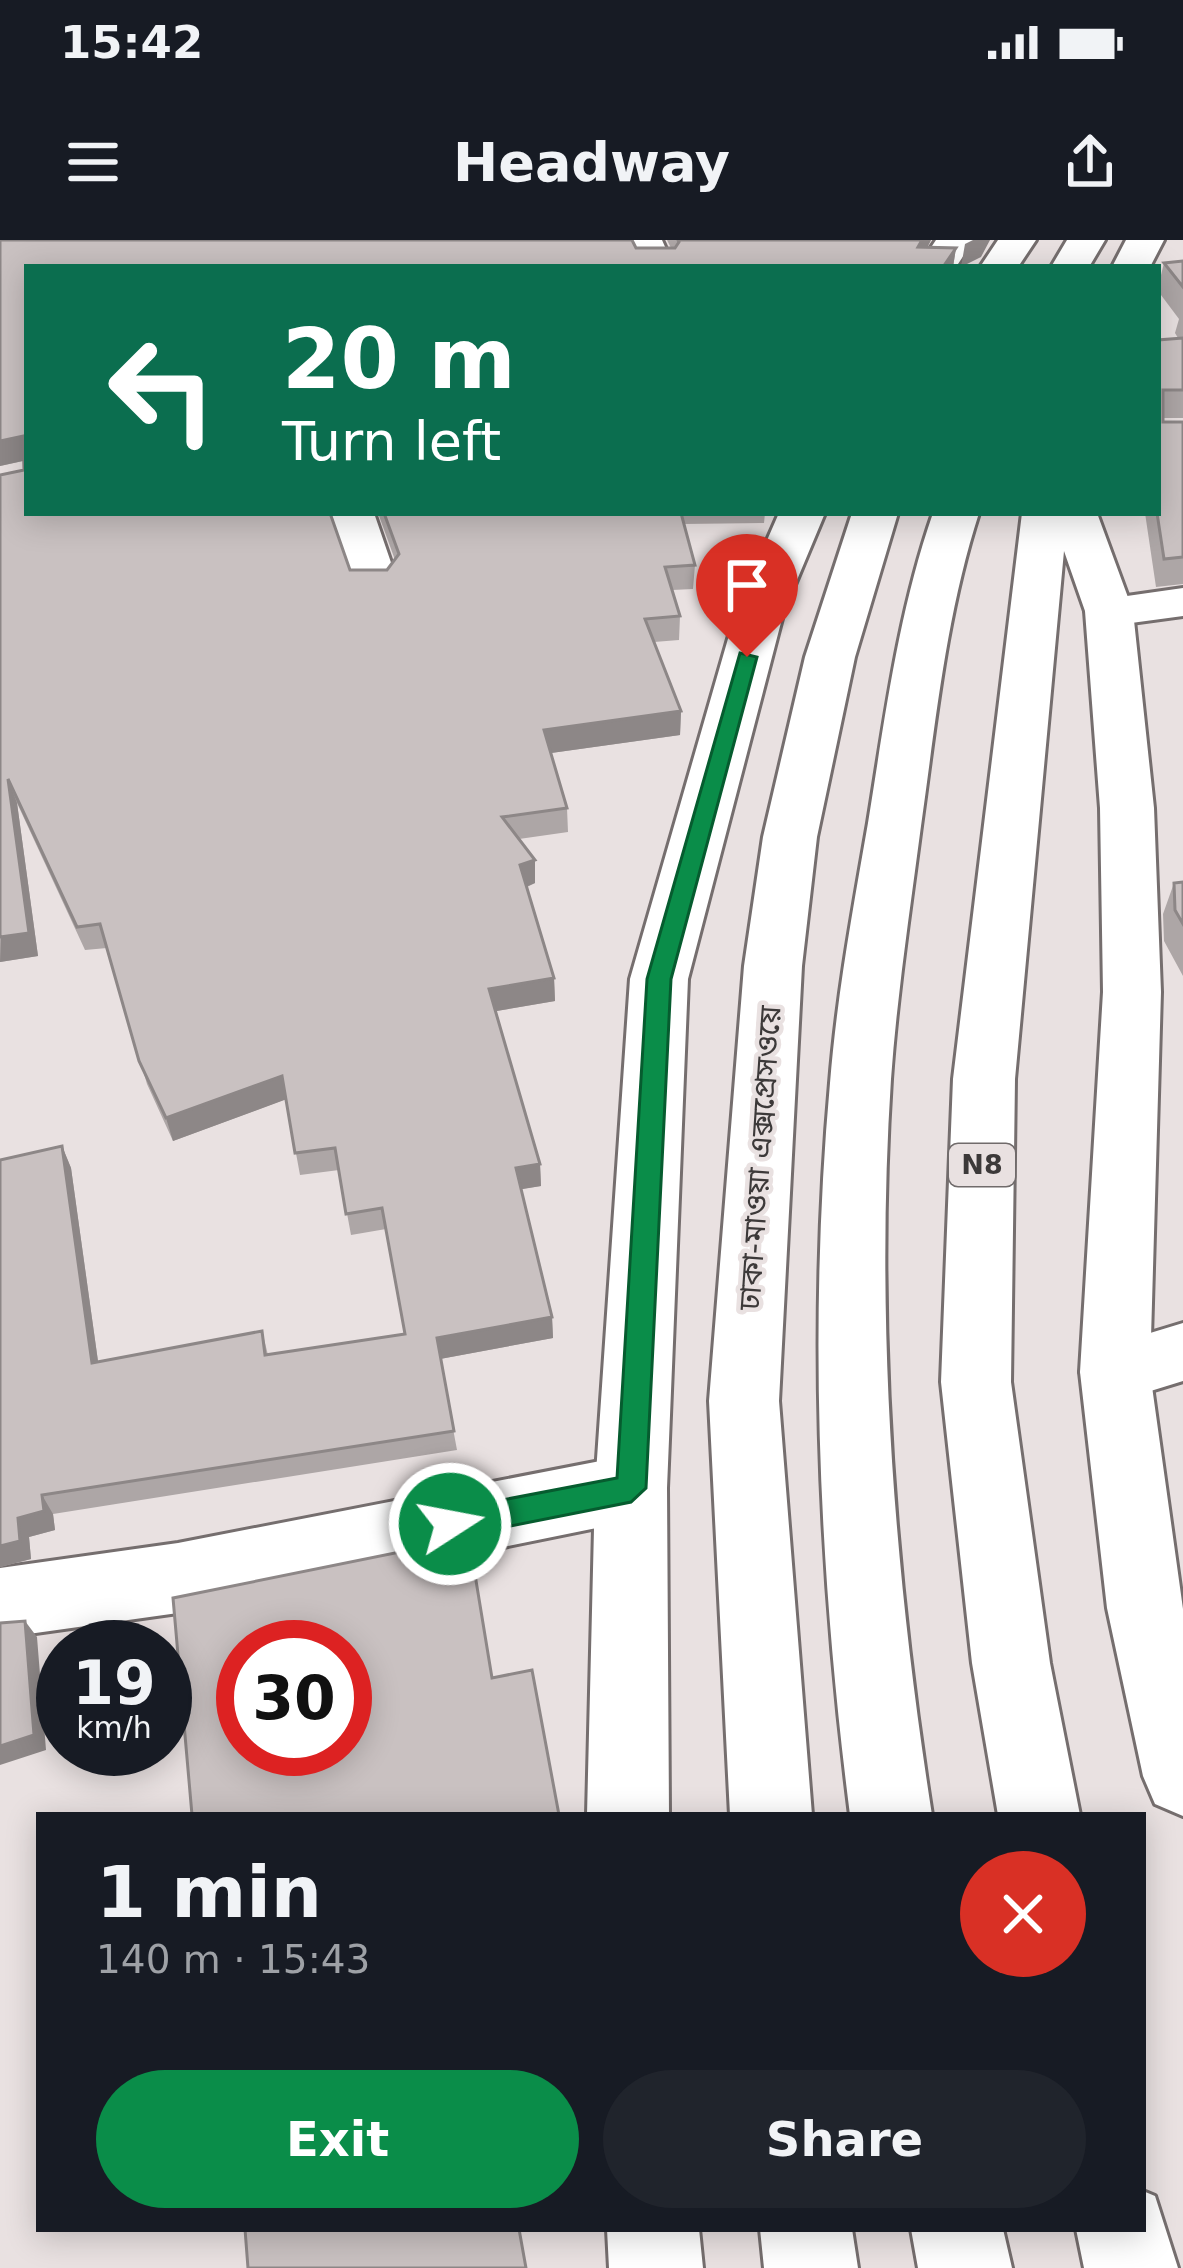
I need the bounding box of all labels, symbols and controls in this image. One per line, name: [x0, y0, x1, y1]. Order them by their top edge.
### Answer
text: 15:42: [60, 16, 203, 69]
icon: menu: [60, 129, 126, 195]
icon: share: [1057, 129, 1123, 195]
text: Headway: [453, 131, 730, 194]
text: 20 m: [282, 310, 516, 408]
icon: left: [84, 312, 240, 468]
text: Turn left: [282, 410, 501, 473]
pin: [696, 534, 798, 657]
icon: arrive: [714, 552, 780, 618]
street label: ঢাকা-মাওয়া এক্সপ্রেসওয়ে: [731, 1003, 788, 1312]
road number: N8: [949, 1144, 1015, 1186]
position arrow: [387, 1461, 513, 1587]
speed limit sign: 30: [216, 1620, 372, 1776]
text: 19: [72, 1648, 156, 1718]
text: km/h: [76, 1710, 152, 1745]
text: 1 min: [96, 1850, 322, 1934]
button: close: [960, 1851, 1086, 1977]
text: 140 m · 15:43: [96, 1937, 370, 1982]
button: Exit: [96, 2070, 579, 2208]
button: Share: [603, 2070, 1086, 2208]

